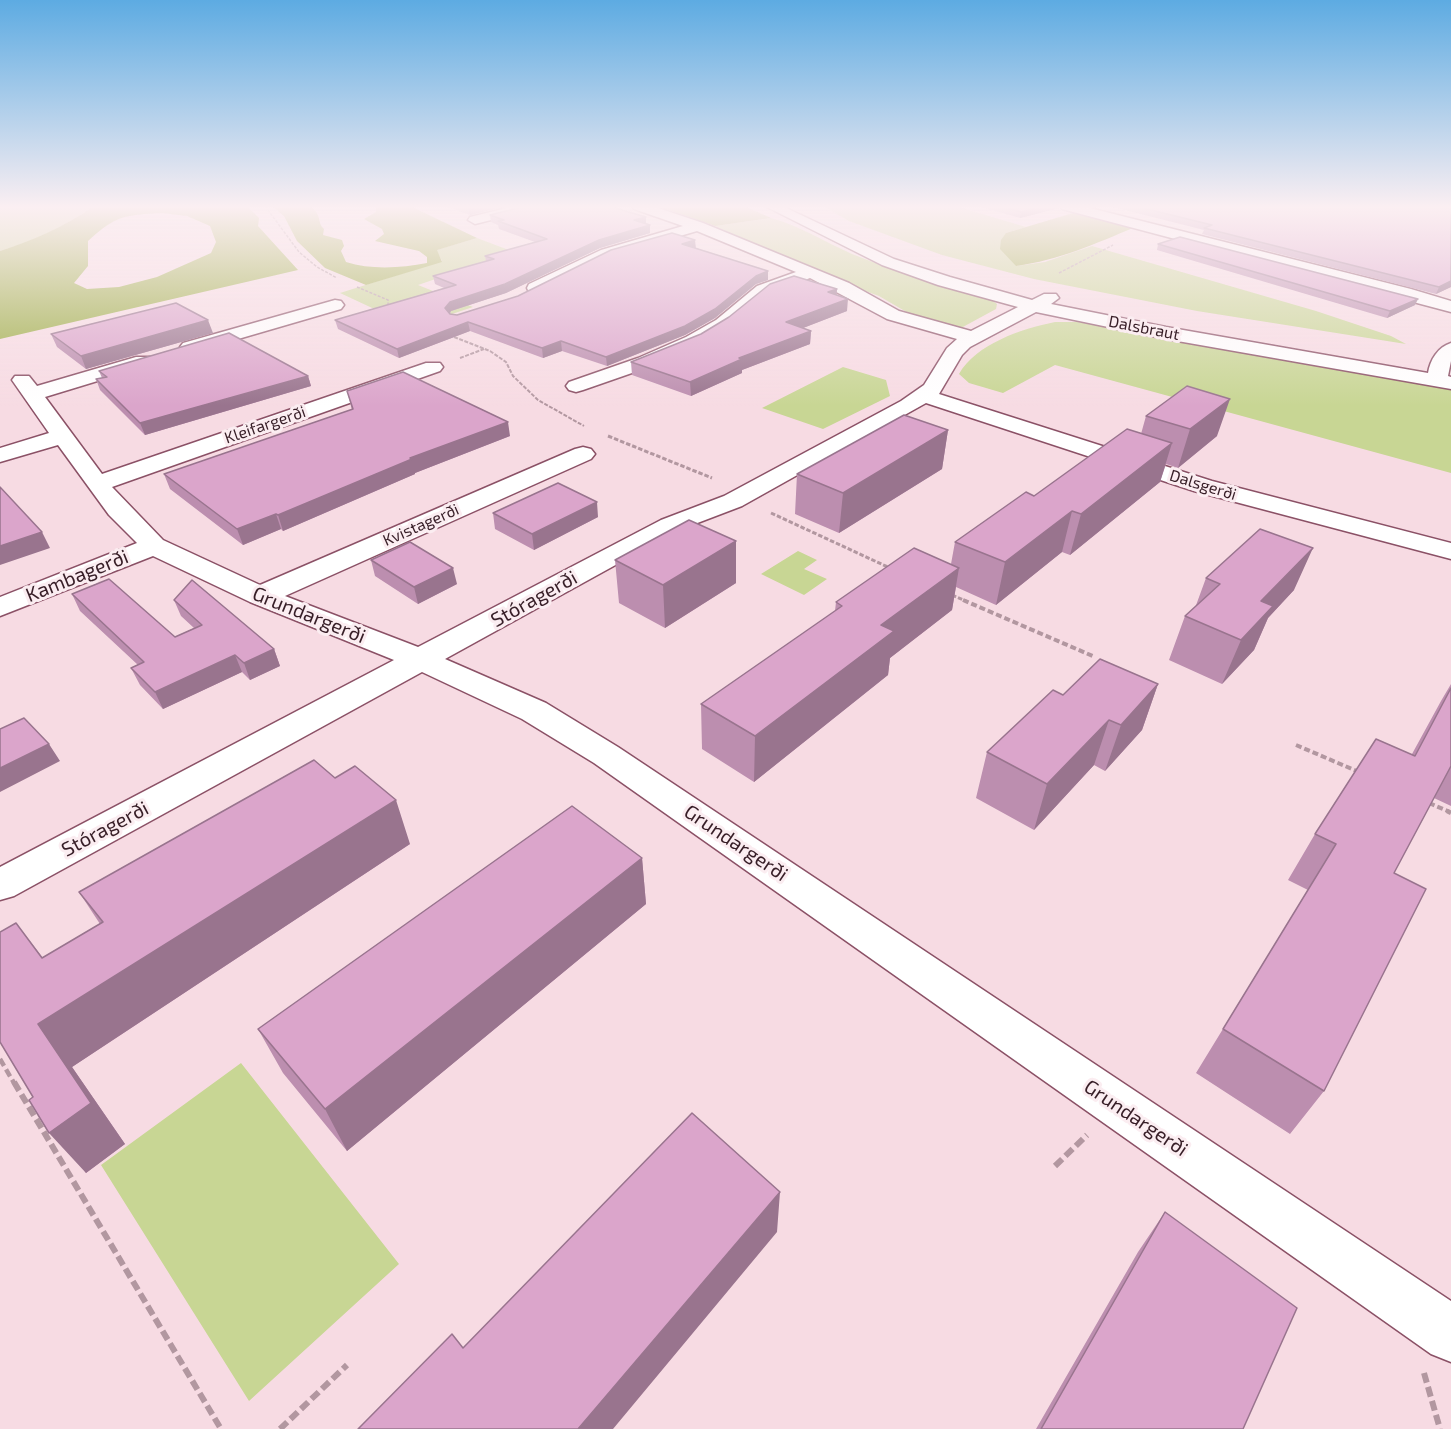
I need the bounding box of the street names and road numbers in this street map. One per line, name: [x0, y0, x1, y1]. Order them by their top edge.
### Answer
street label: Dalsbraut: [1107, 312, 1181, 344]
street label: Kleifargerði: [222, 402, 308, 448]
street label: Dalsgerði: [1167, 466, 1239, 504]
street label: Kvistagerði: [380, 500, 462, 550]
street label: Kambagerði: [22, 545, 132, 607]
street label: Stóragerði: [487, 566, 581, 632]
street label: Grundargerði: [249, 581, 369, 649]
street label: Stóragerði: [57, 796, 153, 862]
street label: Grundargerði: [680, 800, 792, 886]
street label: Grundargerði: [1080, 1075, 1192, 1161]

